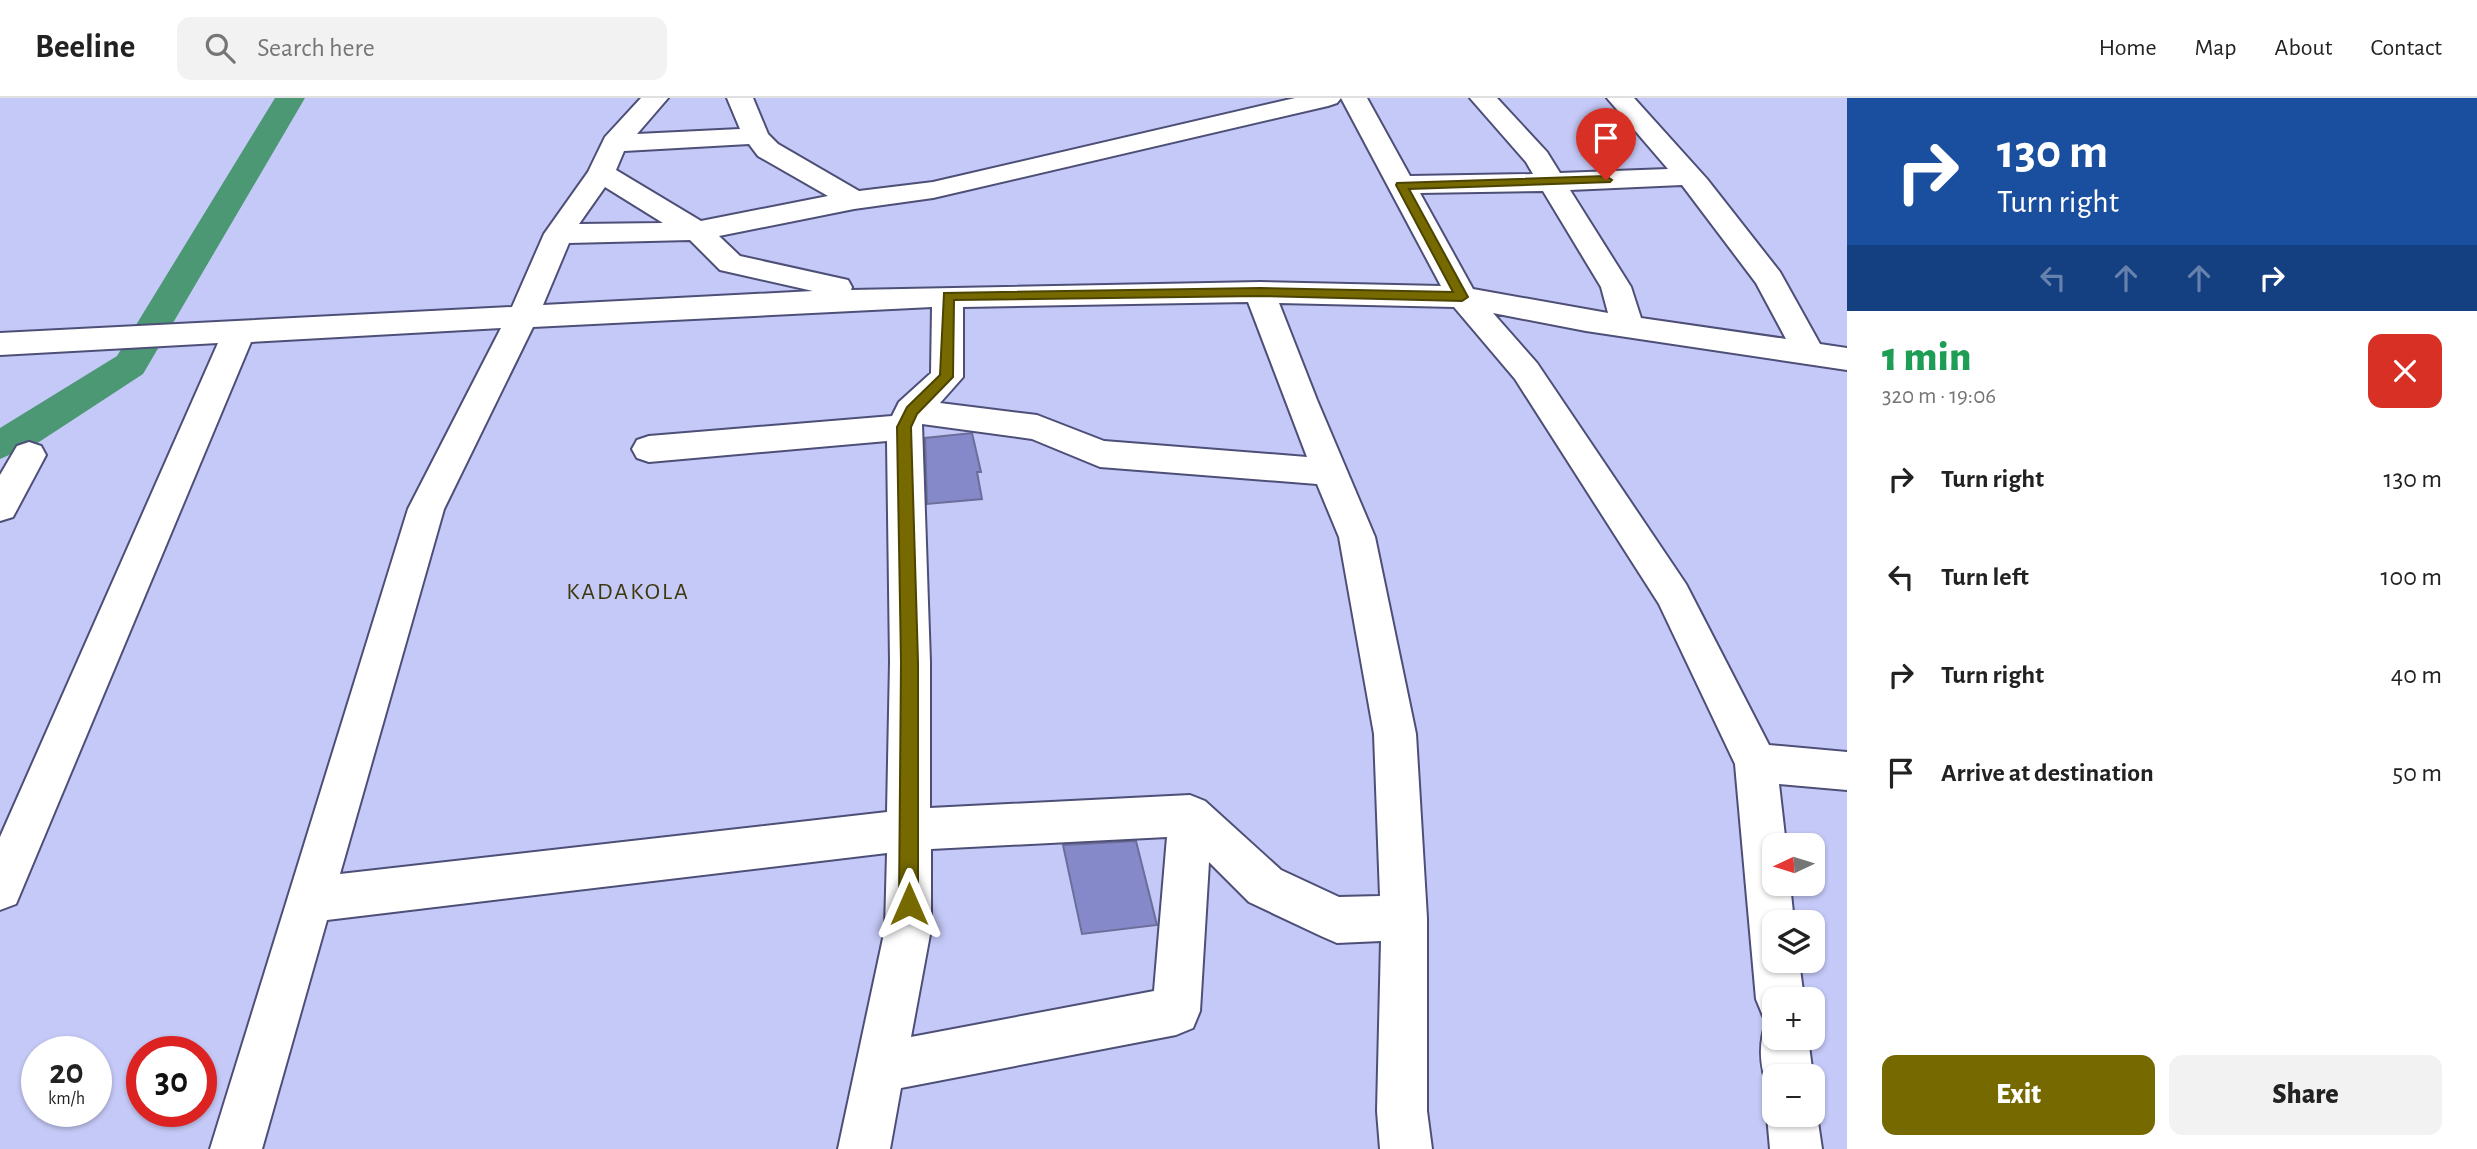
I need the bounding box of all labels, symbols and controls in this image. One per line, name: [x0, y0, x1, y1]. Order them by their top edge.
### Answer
search box: [177, 17, 667, 80]
icon: search: [201, 29, 239, 67]
text: Beeline: [35, 31, 135, 64]
text: Search here: [257, 35, 375, 61]
text: Home: [2099, 36, 2157, 60]
text: Map: [2195, 36, 2237, 60]
text: About: [2275, 36, 2332, 60]
text: Contact: [2370, 36, 2442, 60]
pin: [1576, 108, 1636, 180]
icon: arrive: [1587, 119, 1625, 157]
icon: right: [1882, 126, 1973, 217]
text: 130 m: [1997, 128, 2108, 177]
text: Turn right: [1997, 186, 2119, 218]
icon: left: [2034, 259, 2072, 297]
icon: ahead: [2107, 259, 2145, 297]
icon: ahead: [2180, 259, 2218, 297]
icon: right: [2253, 259, 2291, 297]
button: close: [2368, 334, 2442, 408]
text: 1 min: [1882, 336, 1971, 378]
text: 320 m · 19:06: [1882, 385, 1996, 408]
icon: right: [1882, 460, 1920, 498]
text: Turn right: [1941, 466, 2044, 492]
text: 130 m: [2384, 466, 2442, 492]
icon: left: [1882, 558, 1920, 596]
text: Turn left: [1941, 564, 2029, 590]
text: 100 m: [2381, 564, 2442, 590]
district label: KADAKOLA: [566, 580, 690, 604]
icon: right: [1882, 656, 1920, 694]
text: Turn right: [1941, 662, 2044, 688]
text: 40 m: [2391, 662, 2442, 688]
icon: arrive: [1882, 754, 1920, 792]
text: Arrive at destination: [1941, 760, 2154, 786]
text: 50 m: [2392, 760, 2442, 786]
north arrow: [1762, 833, 1825, 896]
map controls: [1762, 833, 1825, 1127]
position arrow: [872, 867, 946, 941]
button: layers: [1762, 910, 1825, 973]
button: +: [1762, 987, 1825, 1050]
speed limit sign: 30: [126, 1036, 217, 1127]
text: 20: [49, 1055, 84, 1090]
button: Exit: [1882, 1055, 2155, 1135]
button: Share: [2169, 1055, 2442, 1135]
button: −: [1762, 1064, 1825, 1127]
text: km/h: [48, 1090, 85, 1108]

